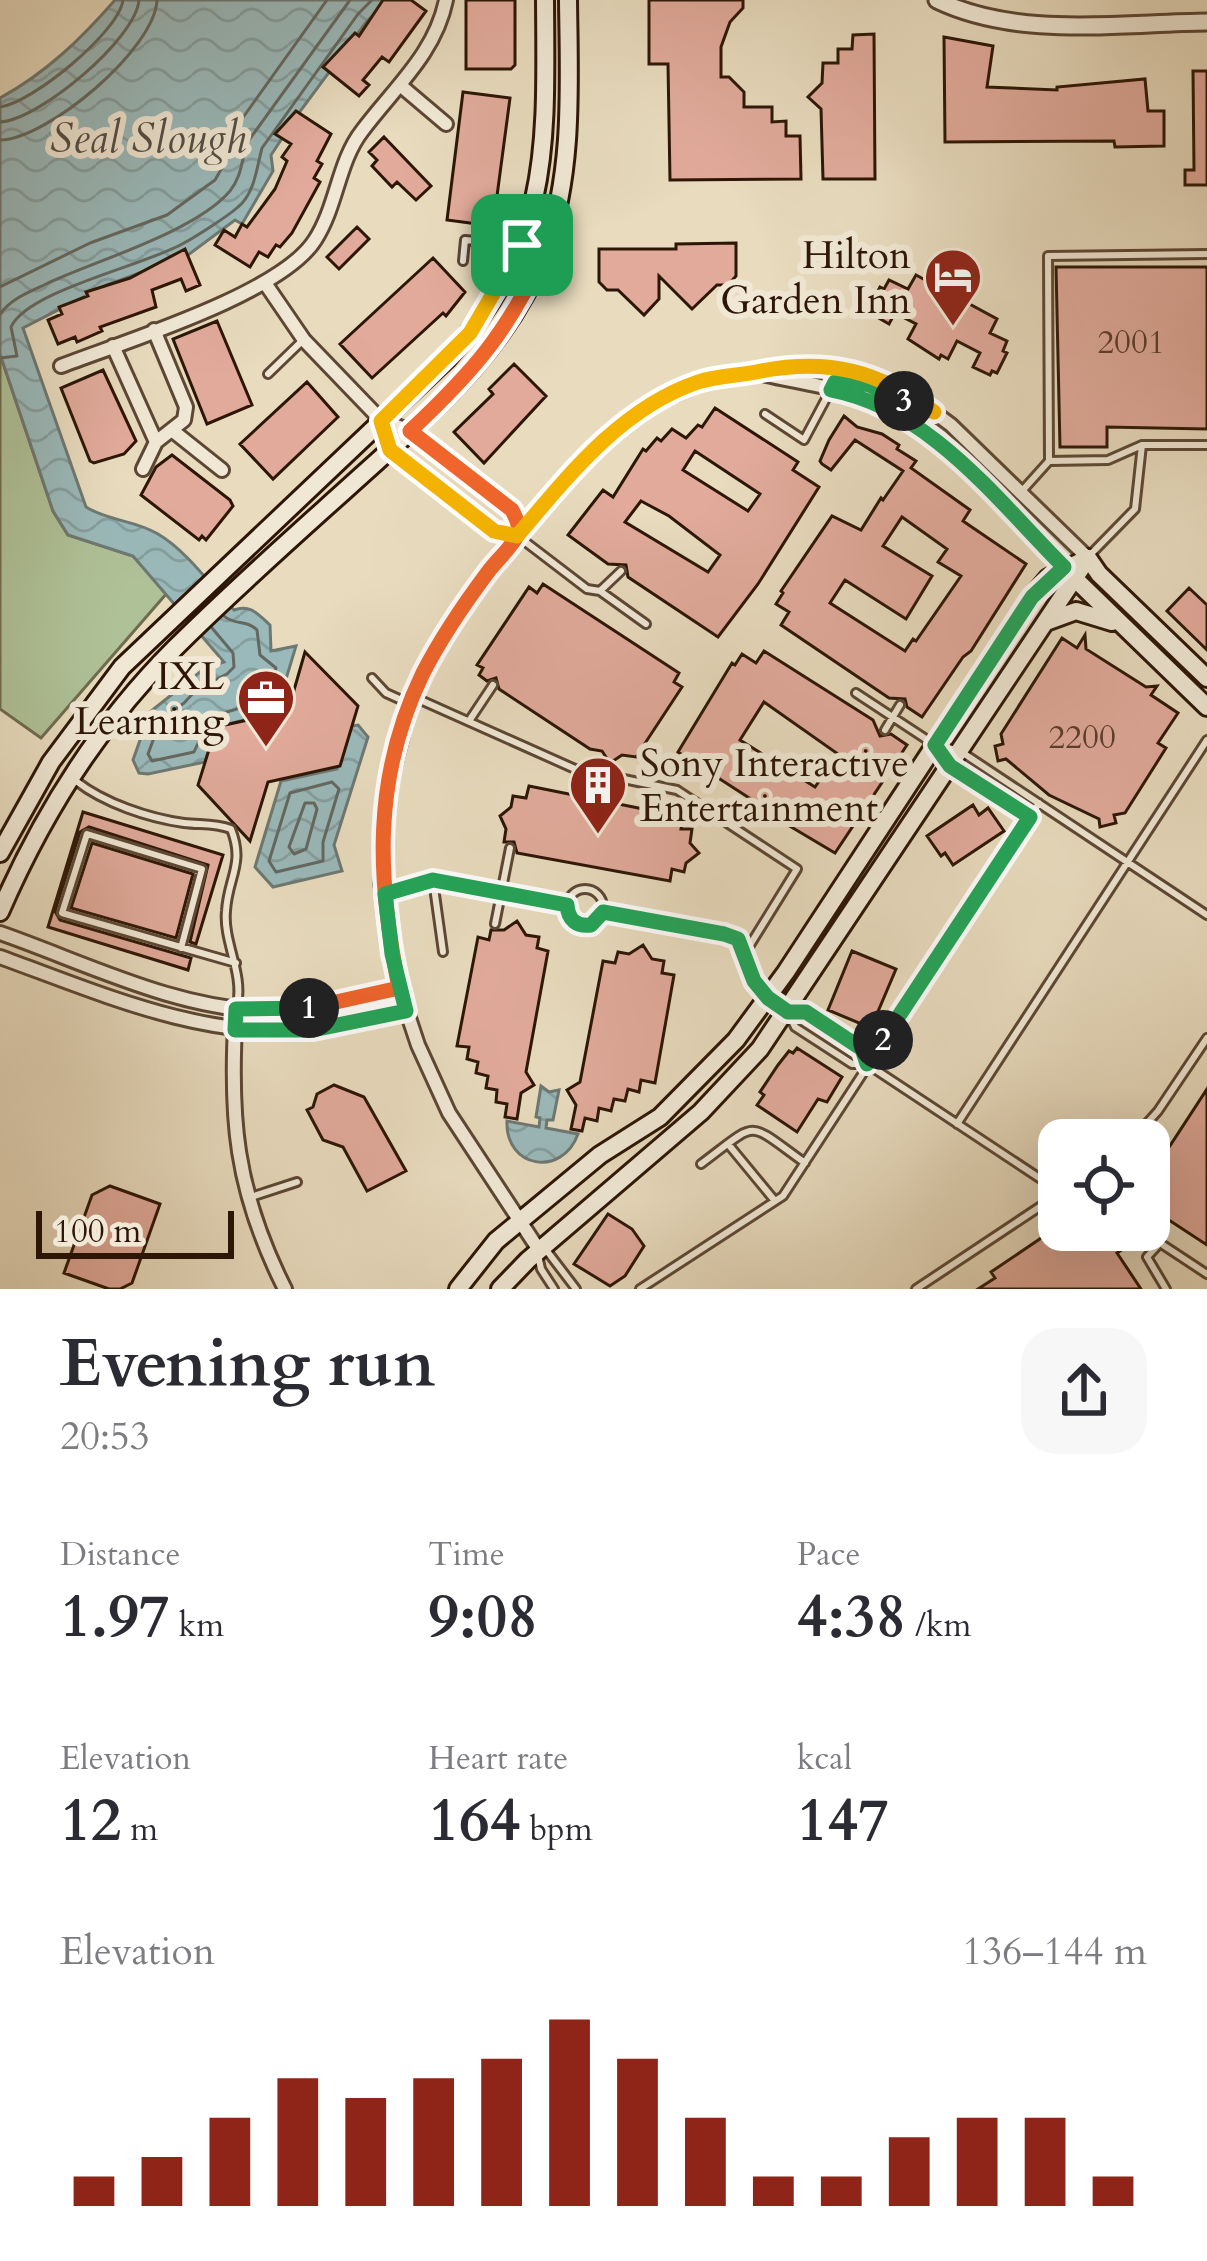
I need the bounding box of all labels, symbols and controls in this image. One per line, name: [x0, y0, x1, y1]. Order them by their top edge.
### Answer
water label: Seal Slough: [50, 110, 246, 167]
pin: [471, 194, 573, 296]
icon: arrive: [489, 212, 555, 278]
place label: Hilton Garden Inn: [720, 229, 911, 327]
hotel icon: Hilton Garden Inn: [922, 246, 984, 328]
house number: 2001: [1097, 320, 1165, 365]
pin: 3: [874, 371, 934, 431]
text: 3: [896, 378, 912, 423]
place label: IXL Learning: [74, 650, 224, 748]
office icon: IXL Learning: [235, 667, 297, 749]
house number: 2200: [1048, 715, 1116, 760]
place label: Sony Interactive Entertainment: [640, 737, 909, 835]
building icon: Sony Interactive Entertainment: [567, 754, 629, 836]
pin: 1: [279, 978, 339, 1038]
text: 1: [301, 985, 317, 1030]
pin: 2: [853, 1010, 913, 1070]
text: 2: [875, 1017, 891, 1062]
map controls: [1038, 1119, 1170, 1251]
button: locate: [1038, 1119, 1170, 1251]
scale bar: [36, 1205, 234, 1258]
text: 100 m: [54, 1209, 141, 1254]
text: Evening run: [60, 1320, 435, 1409]
button: share: [1021, 1328, 1147, 1454]
text: 20:53: [60, 1410, 150, 1463]
text: Distance: [60, 1532, 181, 1577]
text: Time: [428, 1532, 505, 1577]
text: Pace: [797, 1532, 860, 1577]
text: 1.97: [60, 1577, 170, 1658]
text: 9:08: [428, 1577, 538, 1658]
text: 4:38: [797, 1577, 906, 1658]
text: km: [170, 1603, 224, 1648]
text: /km: [906, 1603, 971, 1648]
text: Elevation: [60, 1736, 191, 1781]
text: Heart rate: [428, 1736, 568, 1781]
text: kcal: [797, 1736, 852, 1781]
text: 12: [60, 1781, 121, 1862]
text: 164: [428, 1781, 521, 1862]
text: 147: [797, 1781, 889, 1862]
text: m: [121, 1807, 158, 1852]
text: bpm: [521, 1807, 593, 1852]
text: Elevation: [60, 1925, 215, 1978]
text: 136–144 m: [962, 1925, 1147, 1978]

